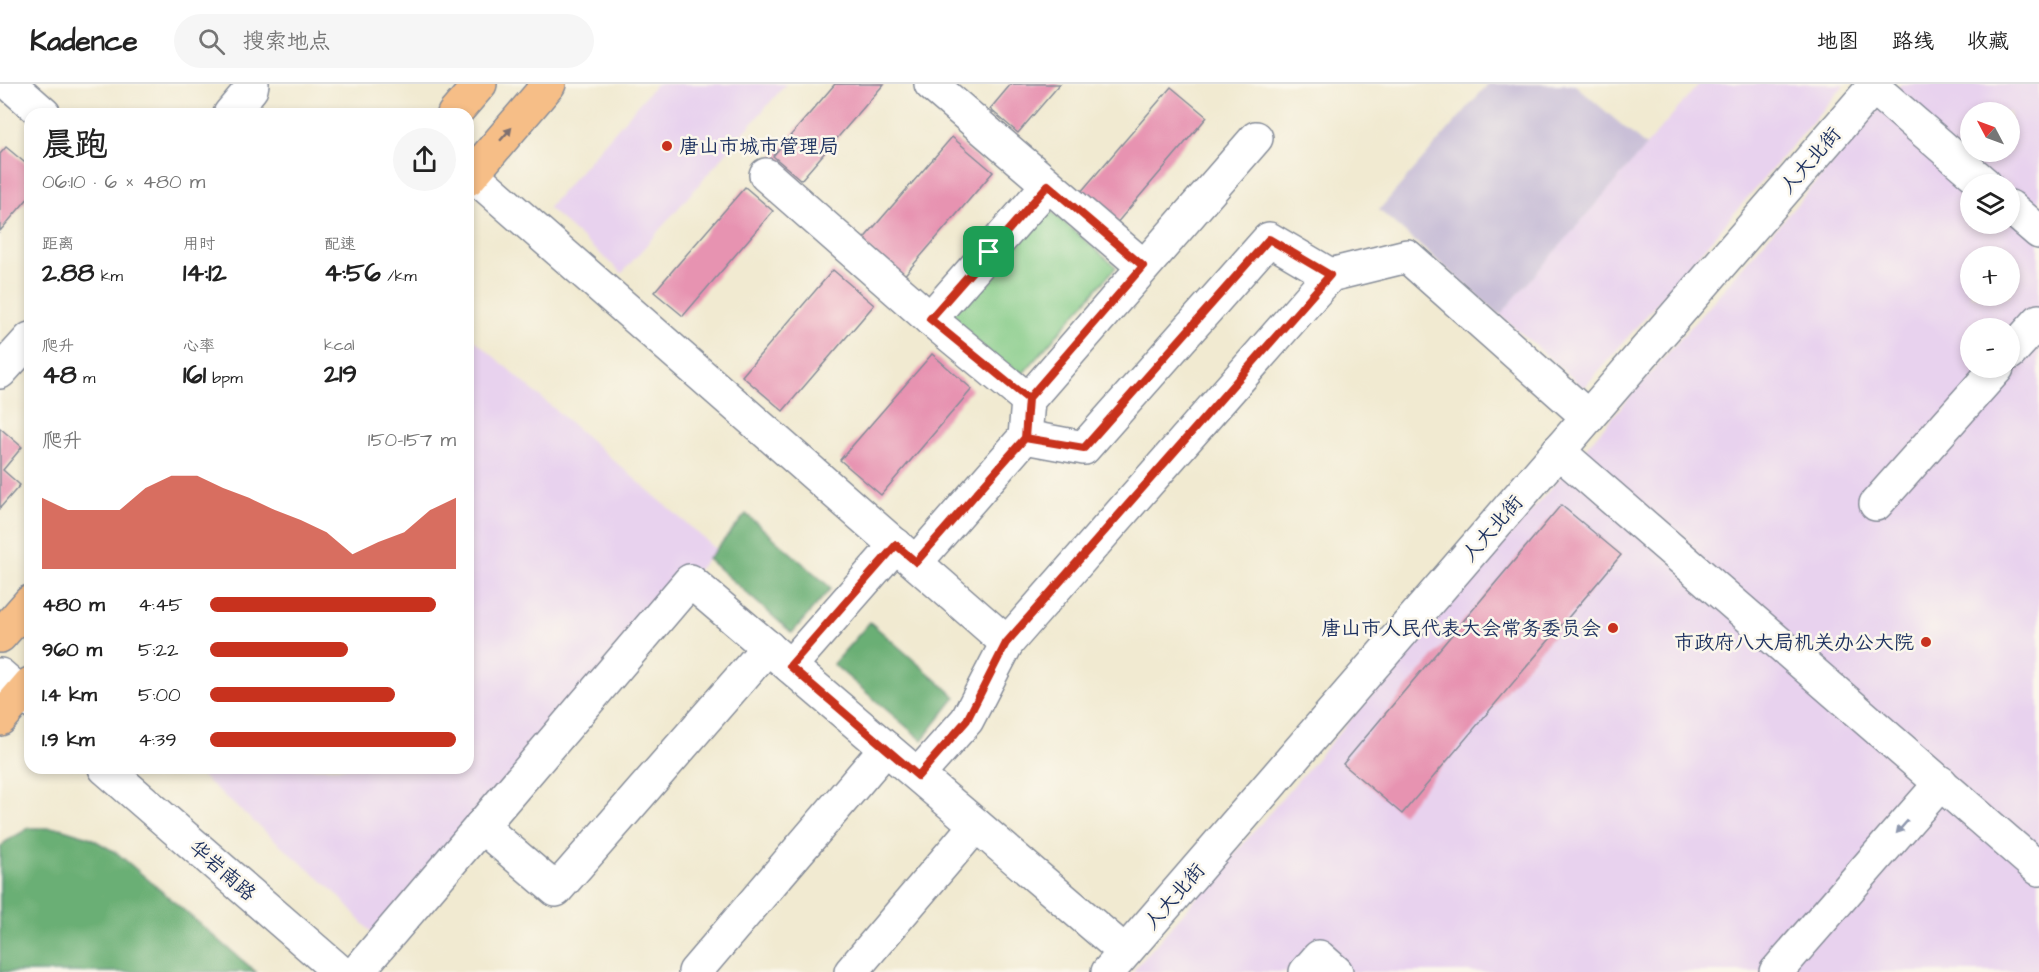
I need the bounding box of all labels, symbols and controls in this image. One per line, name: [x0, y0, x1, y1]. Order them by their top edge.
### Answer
search box: [174, 14, 594, 68]
text: Kadence: [30, 22, 138, 61]
icon: search: [195, 25, 228, 58]
text: 搜索地点: [243, 26, 331, 57]
text: 地图: [1817, 27, 1859, 56]
text: 路线: [1892, 27, 1934, 56]
text: 收藏: [1967, 27, 2009, 56]
north arrow: [1960, 102, 2020, 162]
map controls: [1960, 102, 2020, 378]
street label: 人大北街: [1774, 121, 1848, 200]
text: 晨跑: [42, 122, 108, 168]
one-way arrow: [499, 127, 512, 142]
button: share: [393, 128, 456, 191]
place label: 唐山市城市管理局: [679, 133, 839, 161]
marker: 唐山市城市管理局: [660, 139, 674, 153]
text: 06:10 · 6 × 480 m: [42, 168, 205, 196]
button: layers: [1960, 174, 2020, 234]
pin: [963, 226, 1014, 277]
text: 距离: [42, 233, 74, 255]
text: 用时: [183, 233, 215, 255]
text: 配速: [324, 233, 356, 255]
icon: arrive: [972, 235, 1005, 268]
button: +: [1960, 246, 2020, 306]
text: 2.88: [42, 255, 94, 291]
text: 14:12: [183, 255, 227, 291]
text: 4:56: [324, 255, 381, 291]
text: km: [94, 265, 123, 287]
text: /km: [381, 265, 417, 287]
button: −: [1960, 318, 2020, 378]
text: kcal: [324, 334, 355, 356]
text: 爬升: [42, 335, 74, 357]
text: 心率: [183, 335, 215, 357]
text: 219: [324, 356, 357, 392]
text: 48: [42, 357, 77, 393]
text: 161: [183, 357, 206, 393]
text: m: [77, 367, 95, 389]
text: bpm: [206, 367, 243, 389]
text: 150–157 m: [368, 426, 456, 454]
text: 爬升: [42, 427, 82, 455]
street label: 人大北街: [1456, 489, 1530, 568]
text: 480 m: [42, 591, 105, 619]
text: 4:45: [138, 591, 183, 619]
place label: 唐山市人民代表大会常务委员会: [1321, 615, 1601, 643]
marker: 唐山市人民代表大会常务委员会: [1606, 621, 1620, 635]
place label: 市政府八大局机关办公大院: [1674, 629, 1914, 657]
marker: 市政府八大局机关办公大院: [1919, 635, 1933, 649]
text: 960 m: [42, 636, 102, 664]
text: 5:22: [138, 636, 178, 664]
text: 1.4 km: [42, 681, 97, 709]
text: 5:00: [138, 681, 181, 709]
text: 1.9 km: [42, 726, 95, 754]
text: 4:39: [138, 726, 177, 754]
one-way arrow: [1896, 819, 1909, 835]
street label: 华岩南路: [183, 834, 262, 908]
street label: 人大北街: [1138, 857, 1212, 936]

